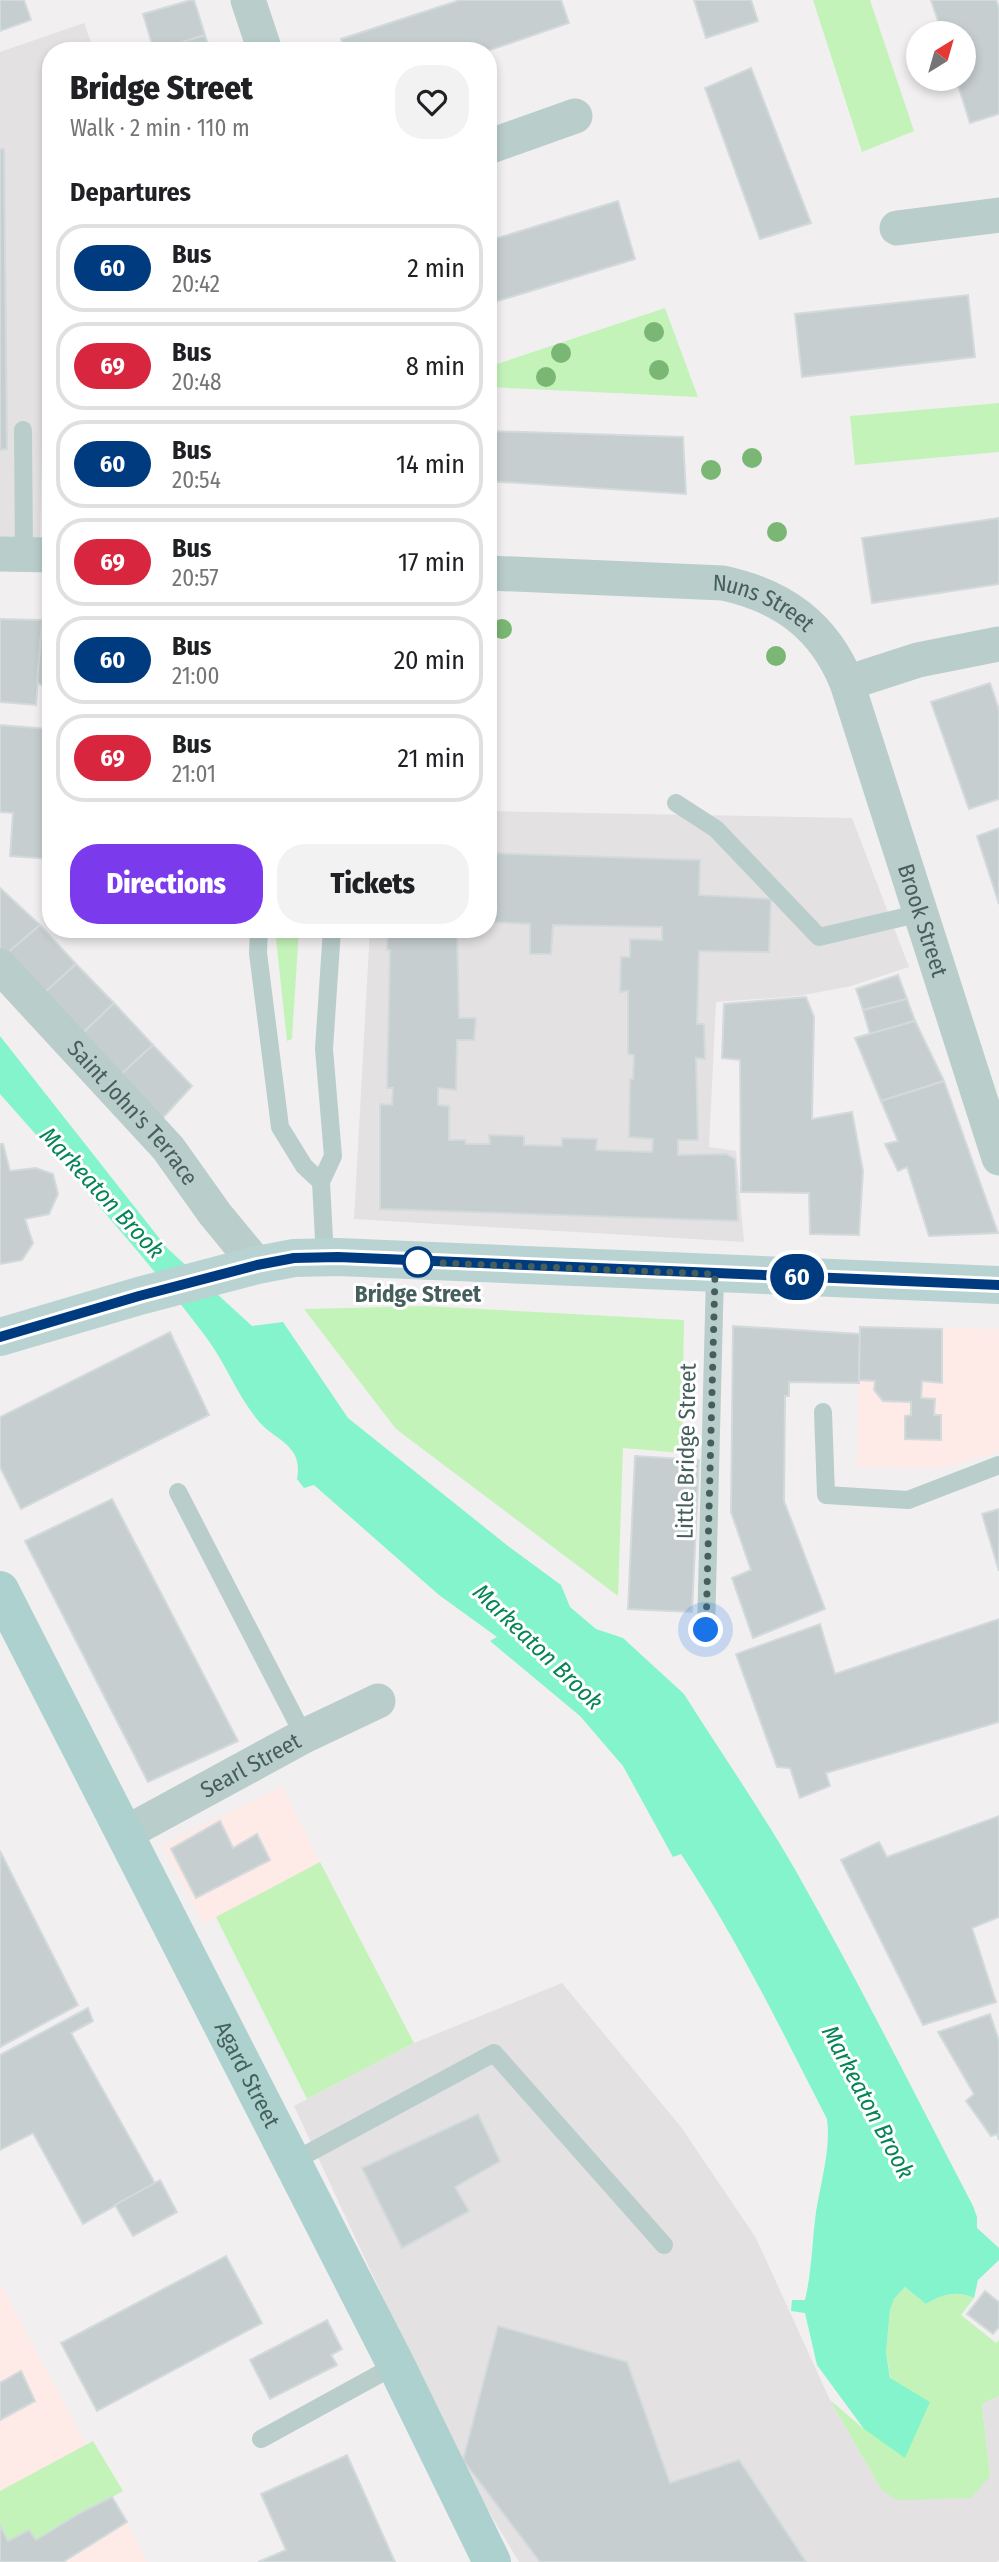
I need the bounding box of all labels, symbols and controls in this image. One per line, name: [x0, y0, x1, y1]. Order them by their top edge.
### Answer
north arrow: [906, 21, 976, 91]
map controls: [906, 21, 976, 91]
button: heart: [395, 65, 469, 139]
text: Bridge Street: [70, 68, 253, 108]
text: Walk · 2 min · 110 m: [70, 114, 250, 142]
text: Departures: [70, 177, 191, 208]
text: Bus: [172, 239, 211, 270]
text: 2 min: [407, 253, 465, 284]
text: 60: [100, 254, 125, 282]
text: 20:42: [172, 270, 220, 298]
text: Bus: [172, 337, 211, 368]
text: 8 min: [406, 351, 465, 382]
text: 69: [100, 352, 125, 380]
text: 20:48: [172, 368, 222, 396]
text: Bus: [172, 435, 211, 466]
text: 14 min: [396, 449, 465, 480]
text: 60: [100, 450, 125, 478]
text: 20:54: [172, 466, 221, 494]
text: Bus: [172, 533, 211, 564]
text: 17 min: [398, 547, 465, 578]
text: 69: [100, 548, 125, 576]
text: 20:57: [172, 564, 218, 592]
street label: Nuns Street: [712, 569, 821, 638]
text: Bus: [172, 631, 211, 662]
text: 20 min: [394, 645, 465, 676]
text: 60: [100, 646, 125, 674]
text: 21:00: [172, 662, 219, 690]
text: Bus: [172, 729, 211, 760]
text: 21 min: [398, 743, 465, 774]
text: 69: [100, 744, 125, 772]
text: 21:01: [172, 760, 216, 788]
button: Directions: [70, 844, 263, 924]
button: Tickets: [277, 844, 469, 924]
street label: Brook Street: [892, 860, 954, 981]
street label: Saint John's Terrace: [62, 1034, 204, 1191]
water label: Markeaton Brook: [34, 1122, 170, 1264]
marker: Bridge Street: [403, 1247, 433, 1277]
line badge: 60: [766, 1254, 828, 1300]
text: 60: [784, 1263, 810, 1291]
place label: Bridge Street: [355, 1280, 482, 1308]
street label: Little Bridge Street: [670, 1362, 702, 1539]
water label: Markeaton Brook: [467, 1578, 609, 1716]
your location: [688, 1612, 723, 1647]
street label: Searl Street: [195, 1726, 306, 1804]
street label: Agard Street: [209, 2017, 286, 2133]
water label: Markeaton Brook: [816, 2021, 920, 2183]

